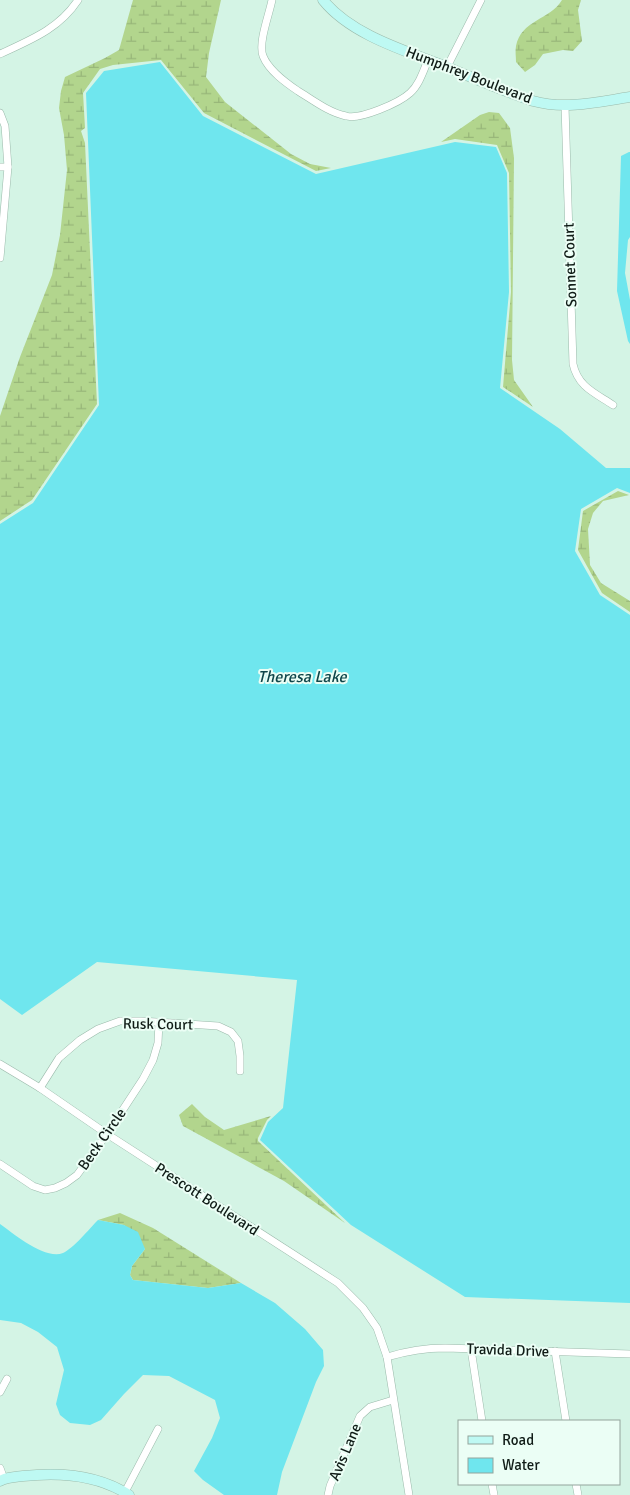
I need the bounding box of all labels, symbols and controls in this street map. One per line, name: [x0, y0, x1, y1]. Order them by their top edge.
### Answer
street label: Humphrey Boulevard: [403, 43, 535, 107]
street label: Sonnet Court: [560, 222, 580, 308]
water label: Theresa Lake: [258, 667, 347, 687]
street label: Rusk Court: [123, 1014, 193, 1034]
street label: Beck Circle: [74, 1104, 130, 1174]
street label: Prescott Boulevard: [152, 1159, 262, 1239]
street label: Travida Drive: [466, 1340, 550, 1360]
legend: [458, 1420, 620, 1485]
street label: Avis Lane: [325, 1421, 365, 1483]
text: Road: [502, 1431, 534, 1449]
text: Water: [502, 1456, 540, 1474]

